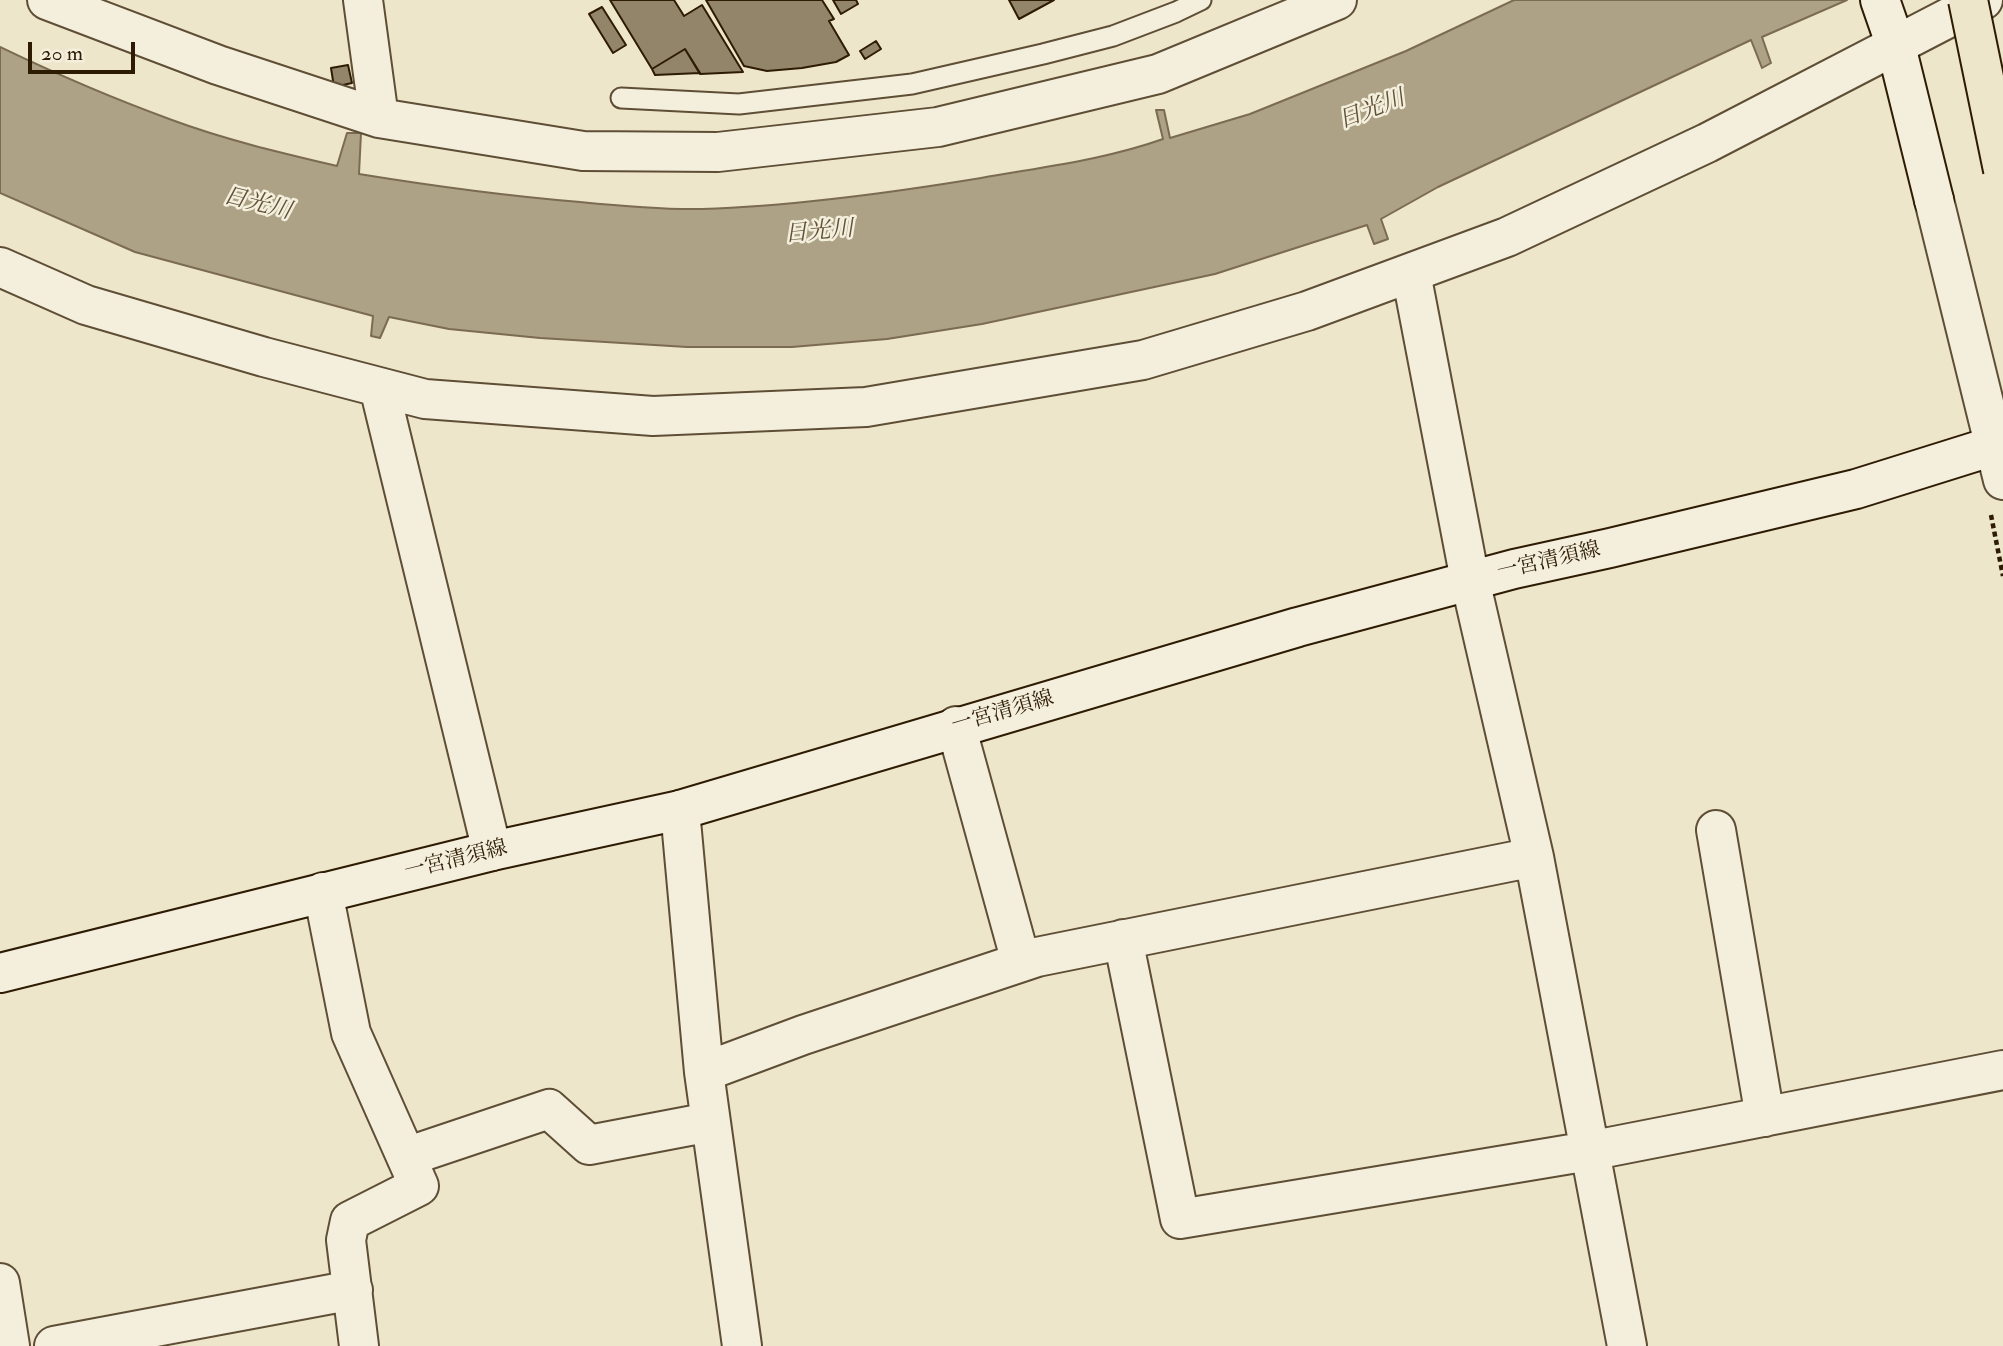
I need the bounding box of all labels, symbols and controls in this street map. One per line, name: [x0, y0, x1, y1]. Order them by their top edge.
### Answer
scale bar: [32, 28, 138, 72]
text: 20 m: [41, 40, 83, 67]
water label: 日光川: [1335, 86, 1409, 136]
water label: 日光川: [220, 183, 294, 227]
water label: 日光川: [783, 216, 855, 250]
street label: 一宮清須線: [1495, 538, 1603, 586]
street label: 一宮清須線: [949, 686, 1057, 740]
street label: 一宮清須線: [402, 836, 510, 886]

